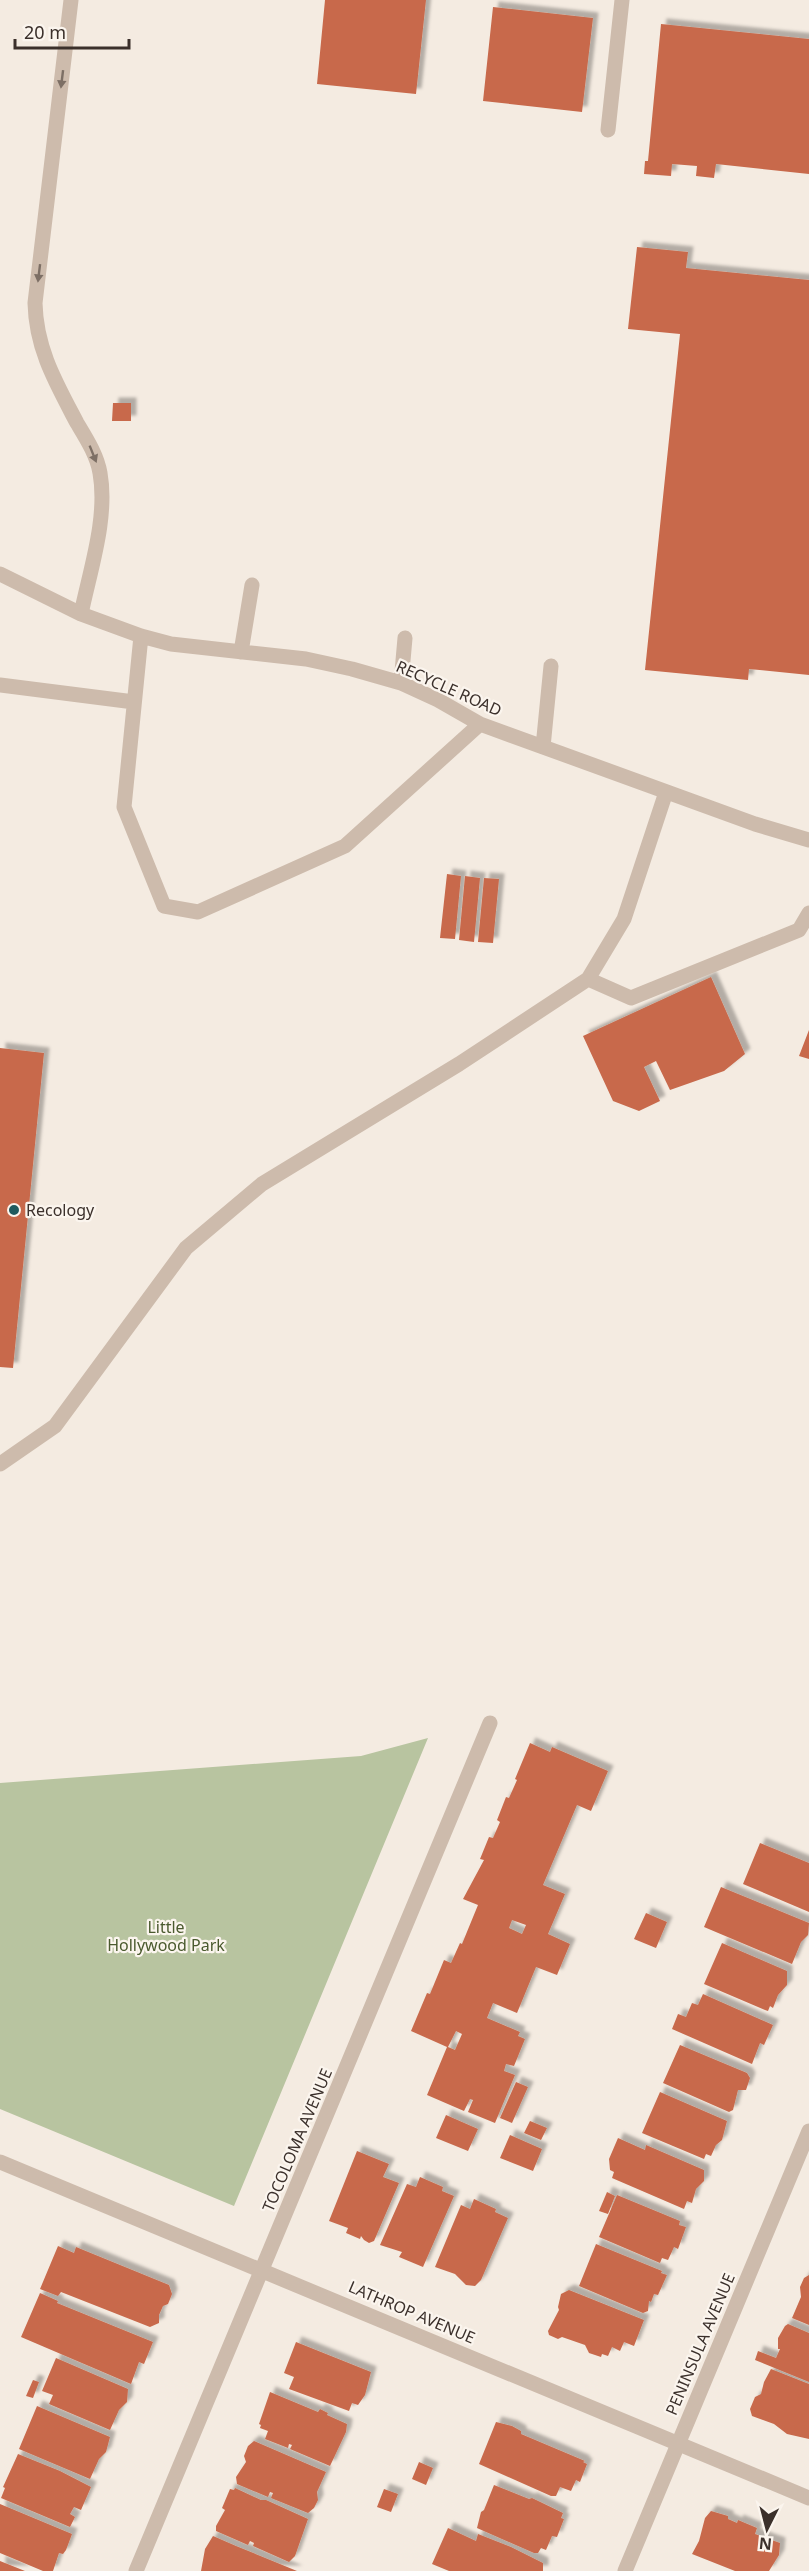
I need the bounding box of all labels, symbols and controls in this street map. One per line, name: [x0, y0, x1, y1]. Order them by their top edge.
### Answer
scale bar: [15, 12, 129, 50]
text: 20 m: [24, 20, 66, 44]
one-way arrow: [57, 70, 66, 89]
one-way arrow: [34, 263, 43, 282]
one-way arrow: [88, 446, 98, 464]
street label: RECYCLE ROAD: [393, 655, 505, 721]
place label: Recology: [26, 1199, 95, 1221]
marker: Recology: [7, 1203, 21, 1217]
park label: Little Hollywood Park: [107, 1916, 225, 1956]
street label: TOCOLOMA AVENUE: [257, 2065, 337, 2215]
street label: PENINSULA AVENUE: [660, 2270, 740, 2418]
street label: LATHROP AVENUE: [345, 2275, 479, 2349]
north arrow: [737, 2499, 797, 2559]
text: N: [758, 2532, 773, 2556]

